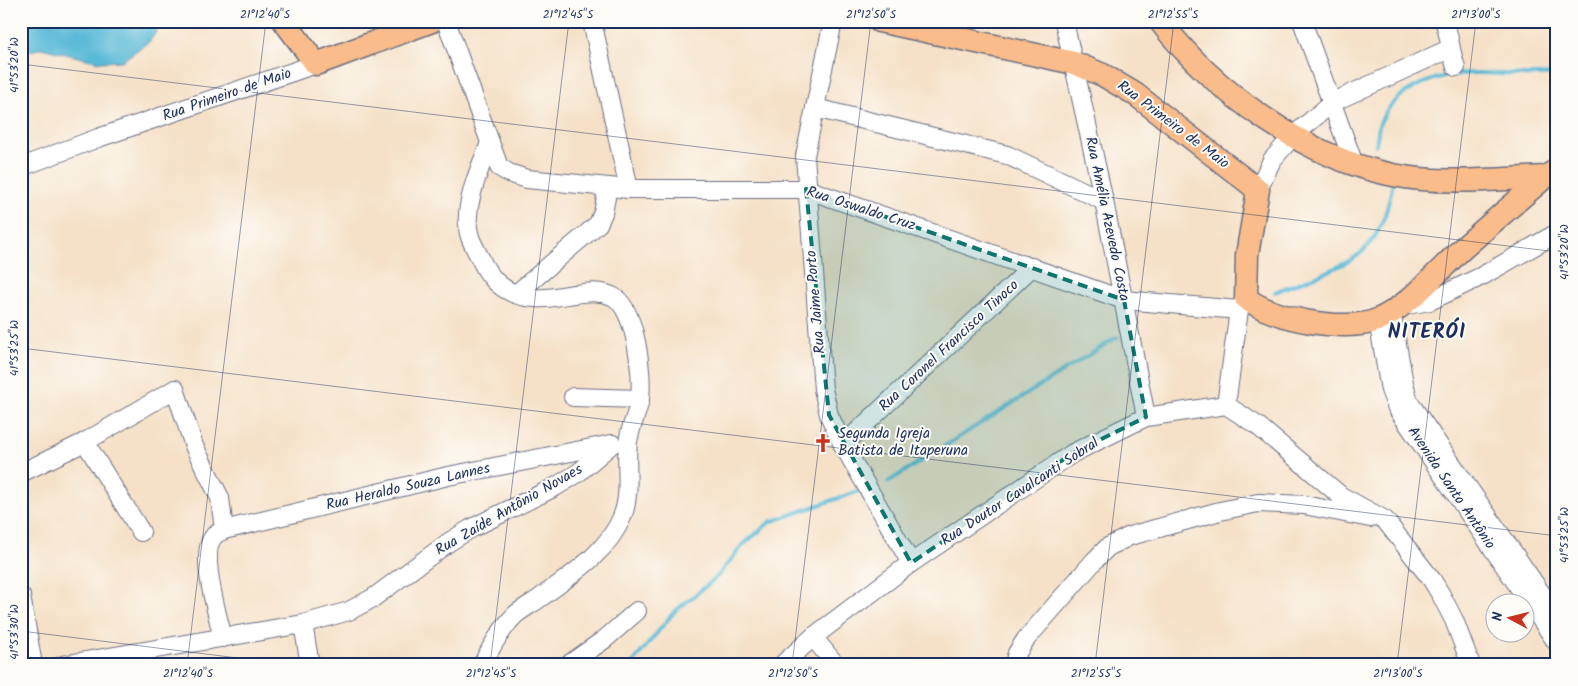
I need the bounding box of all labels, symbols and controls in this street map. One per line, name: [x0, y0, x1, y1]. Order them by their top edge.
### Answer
text: 21°12'40"S: [240, 5, 291, 24]
text: 21°12'45"S: [543, 5, 594, 24]
text: 21°12'50"S: [846, 5, 897, 24]
text: 21°12'55"S: [1148, 5, 1199, 24]
text: 21°13'00"S: [1451, 5, 1501, 24]
text: 41°53'20"W: [5, 37, 24, 93]
street label: Rua Primeiro de Maio: [159, 62, 295, 128]
street label: Rua Primeiro de Maio: [1112, 75, 1234, 175]
street label: Rua Amélia Azevedo Costa: [1078, 134, 1136, 304]
street label: Rua Oswaldo Cruz: [803, 180, 919, 238]
text: 41°53'20"W: [1555, 224, 1574, 280]
street label: Rua Jaime Porto: [800, 249, 832, 355]
street label: Rua Coronel Francisco Tinoco: [873, 274, 1025, 418]
district label: NITERÓI: [1388, 317, 1466, 349]
text: 41°53'25"W: [5, 320, 24, 376]
place label: Segunda Igreja Batista de Itaperuna: [838, 422, 968, 463]
street label: Avenida Santo Antônio: [1401, 422, 1501, 555]
street label: Rua Doutor Cavalcanti Sobral: [936, 431, 1104, 552]
church icon: Segunda Igreja Batista de Itaperuna: [812, 432, 834, 454]
street label: Rua Heraldo Souza Lannes: [324, 456, 493, 518]
street label: Rua Zaíde Antônio Novaes: [431, 458, 588, 562]
text: 41°53'25"W: [1555, 507, 1574, 563]
north arrow: [1486, 594, 1536, 644]
text: 41°53'30"W: [5, 604, 24, 660]
text: N: [1487, 611, 1510, 622]
text: 21°12'40"S: [163, 664, 214, 683]
text: 21°12'45"S: [466, 664, 517, 683]
text: 21°12'50"S: [768, 664, 819, 683]
text: 21°12'55"S: [1071, 664, 1122, 683]
text: 21°13'00"S: [1373, 664, 1423, 683]

